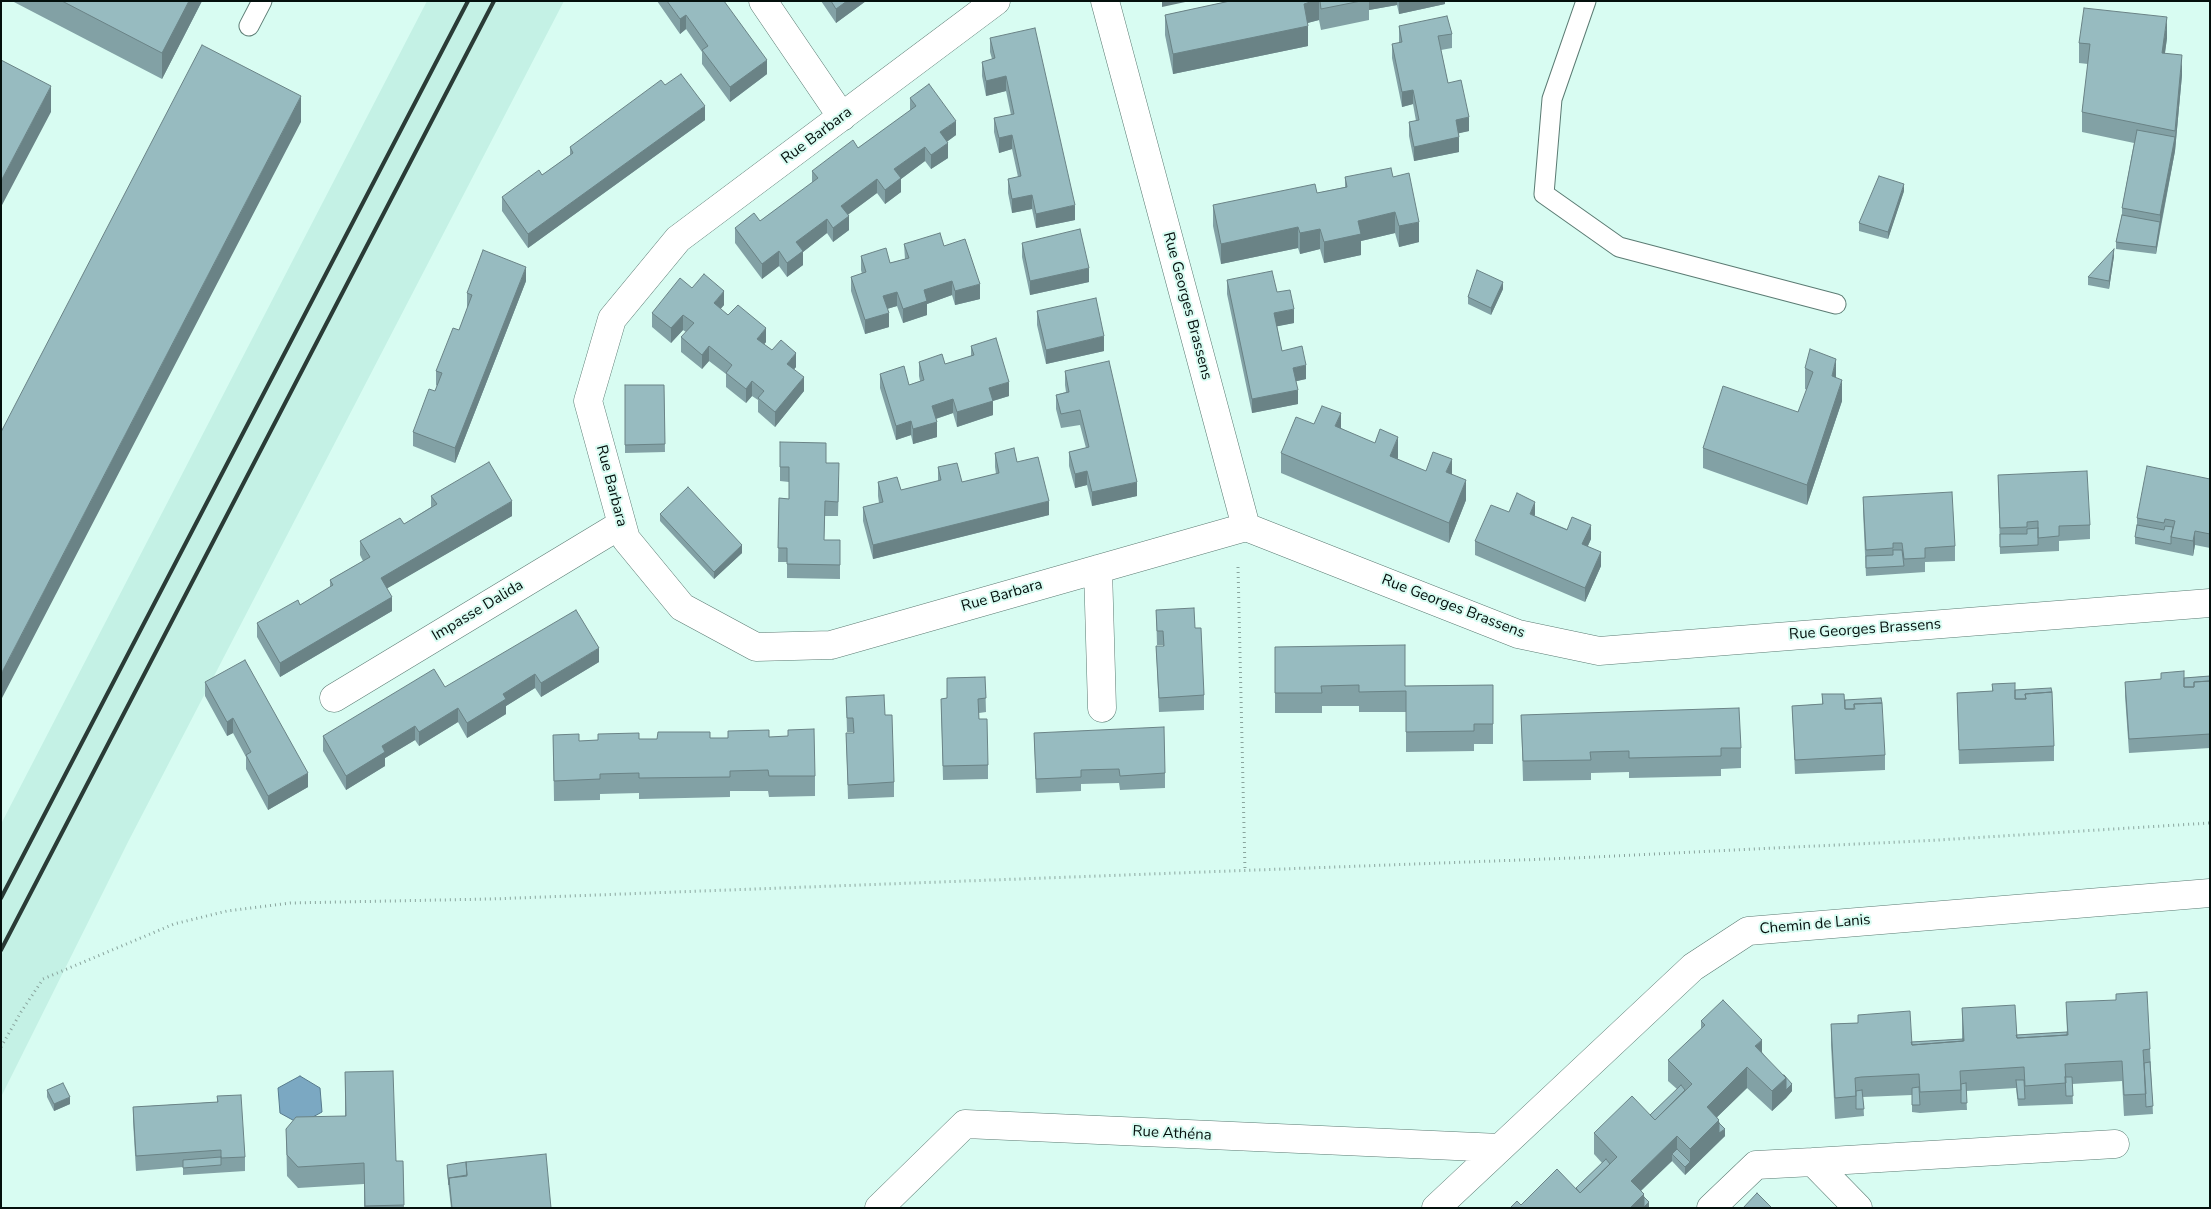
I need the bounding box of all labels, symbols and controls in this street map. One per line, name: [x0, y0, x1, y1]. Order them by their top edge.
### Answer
street label: Rue Barbara: [778, 104, 856, 168]
street label: Rue Georges Brassens: [1159, 230, 1215, 382]
street label: Rue Barbara: [591, 443, 631, 529]
street label: Rue Georges Brassens: [1379, 571, 1527, 643]
street label: Rue Barbara: [959, 576, 1045, 616]
street label: Impasse Dalida: [429, 577, 527, 645]
street label: Rue Georges Brassens: [1788, 616, 1942, 644]
street label: Chemin de Lanis: [1759, 911, 1871, 939]
street label: Rue Athéna: [1132, 1123, 1212, 1145]

